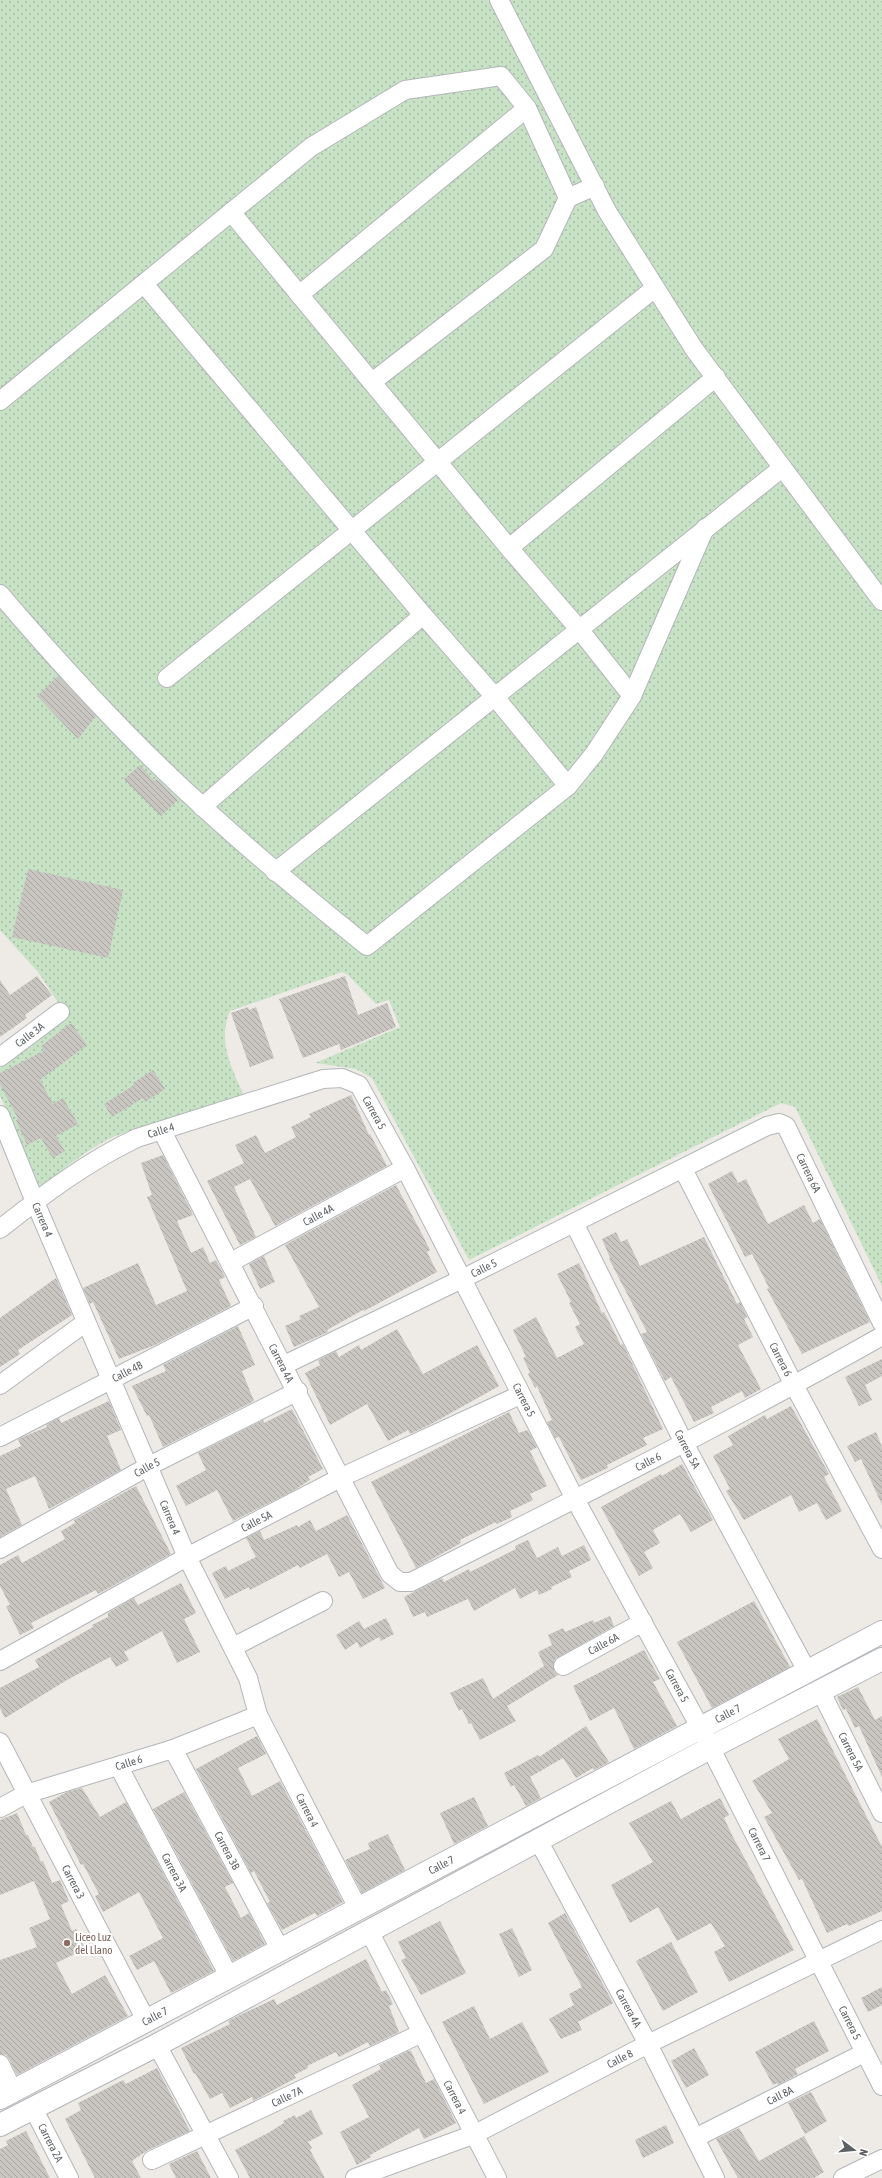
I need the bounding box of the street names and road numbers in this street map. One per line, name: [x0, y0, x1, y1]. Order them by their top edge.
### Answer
street label: Calle 3A: [13, 1020, 47, 1049]
street label: Carrera 5: [360, 1094, 388, 1132]
street label: Calle 4: [146, 1121, 176, 1140]
street label: Carrera 6A: [794, 1151, 824, 1195]
street label: Carrera 4: [30, 1201, 55, 1239]
street label: Calle 4A: [301, 1202, 336, 1228]
street label: Calle 5: [469, 1257, 499, 1280]
street label: Carrera 6: [767, 1340, 794, 1378]
street label: Carrera 4A: [267, 1342, 297, 1385]
street label: Calle 4B: [110, 1358, 145, 1384]
street label: Carrera 5: [510, 1381, 538, 1419]
street label: Carrera 5A: [672, 1428, 703, 1471]
street label: Calle 6: [633, 1450, 663, 1473]
street label: Calle 5: [132, 1456, 162, 1479]
street label: Carrera 4: [157, 1498, 183, 1537]
street label: Calle 5A: [239, 1508, 274, 1534]
street label: Calle 6A: [586, 1630, 621, 1657]
street label: Carrera 5: [663, 1667, 691, 1704]
street label: Calle 7: [713, 1702, 743, 1725]
street label: Carrera 5A: [836, 1730, 866, 1774]
street label: Calle 6: [114, 1753, 144, 1772]
street label: Carrera 4: [294, 1791, 321, 1829]
street label: Carrera 7: [746, 1825, 773, 1863]
street label: Carrera 3B: [212, 1829, 243, 1872]
street label: Carrera 3A: [159, 1851, 190, 1894]
street label: Calle 7: [426, 1853, 456, 1877]
street label: Carrera 3: [60, 1863, 87, 1901]
street label: Carrera 4A: [613, 1987, 644, 2030]
street label: Carrera 5: [836, 2004, 864, 2042]
street label: Calle 7: [140, 2005, 170, 2028]
street label: Calle 8: [605, 2047, 635, 2070]
street label: Carrera 4: [441, 2078, 469, 2116]
street label: Call 8A: [765, 2083, 796, 2107]
street label: Calle 7A: [269, 2084, 305, 2109]
street label: Carrera 2A: [36, 2121, 66, 2165]

